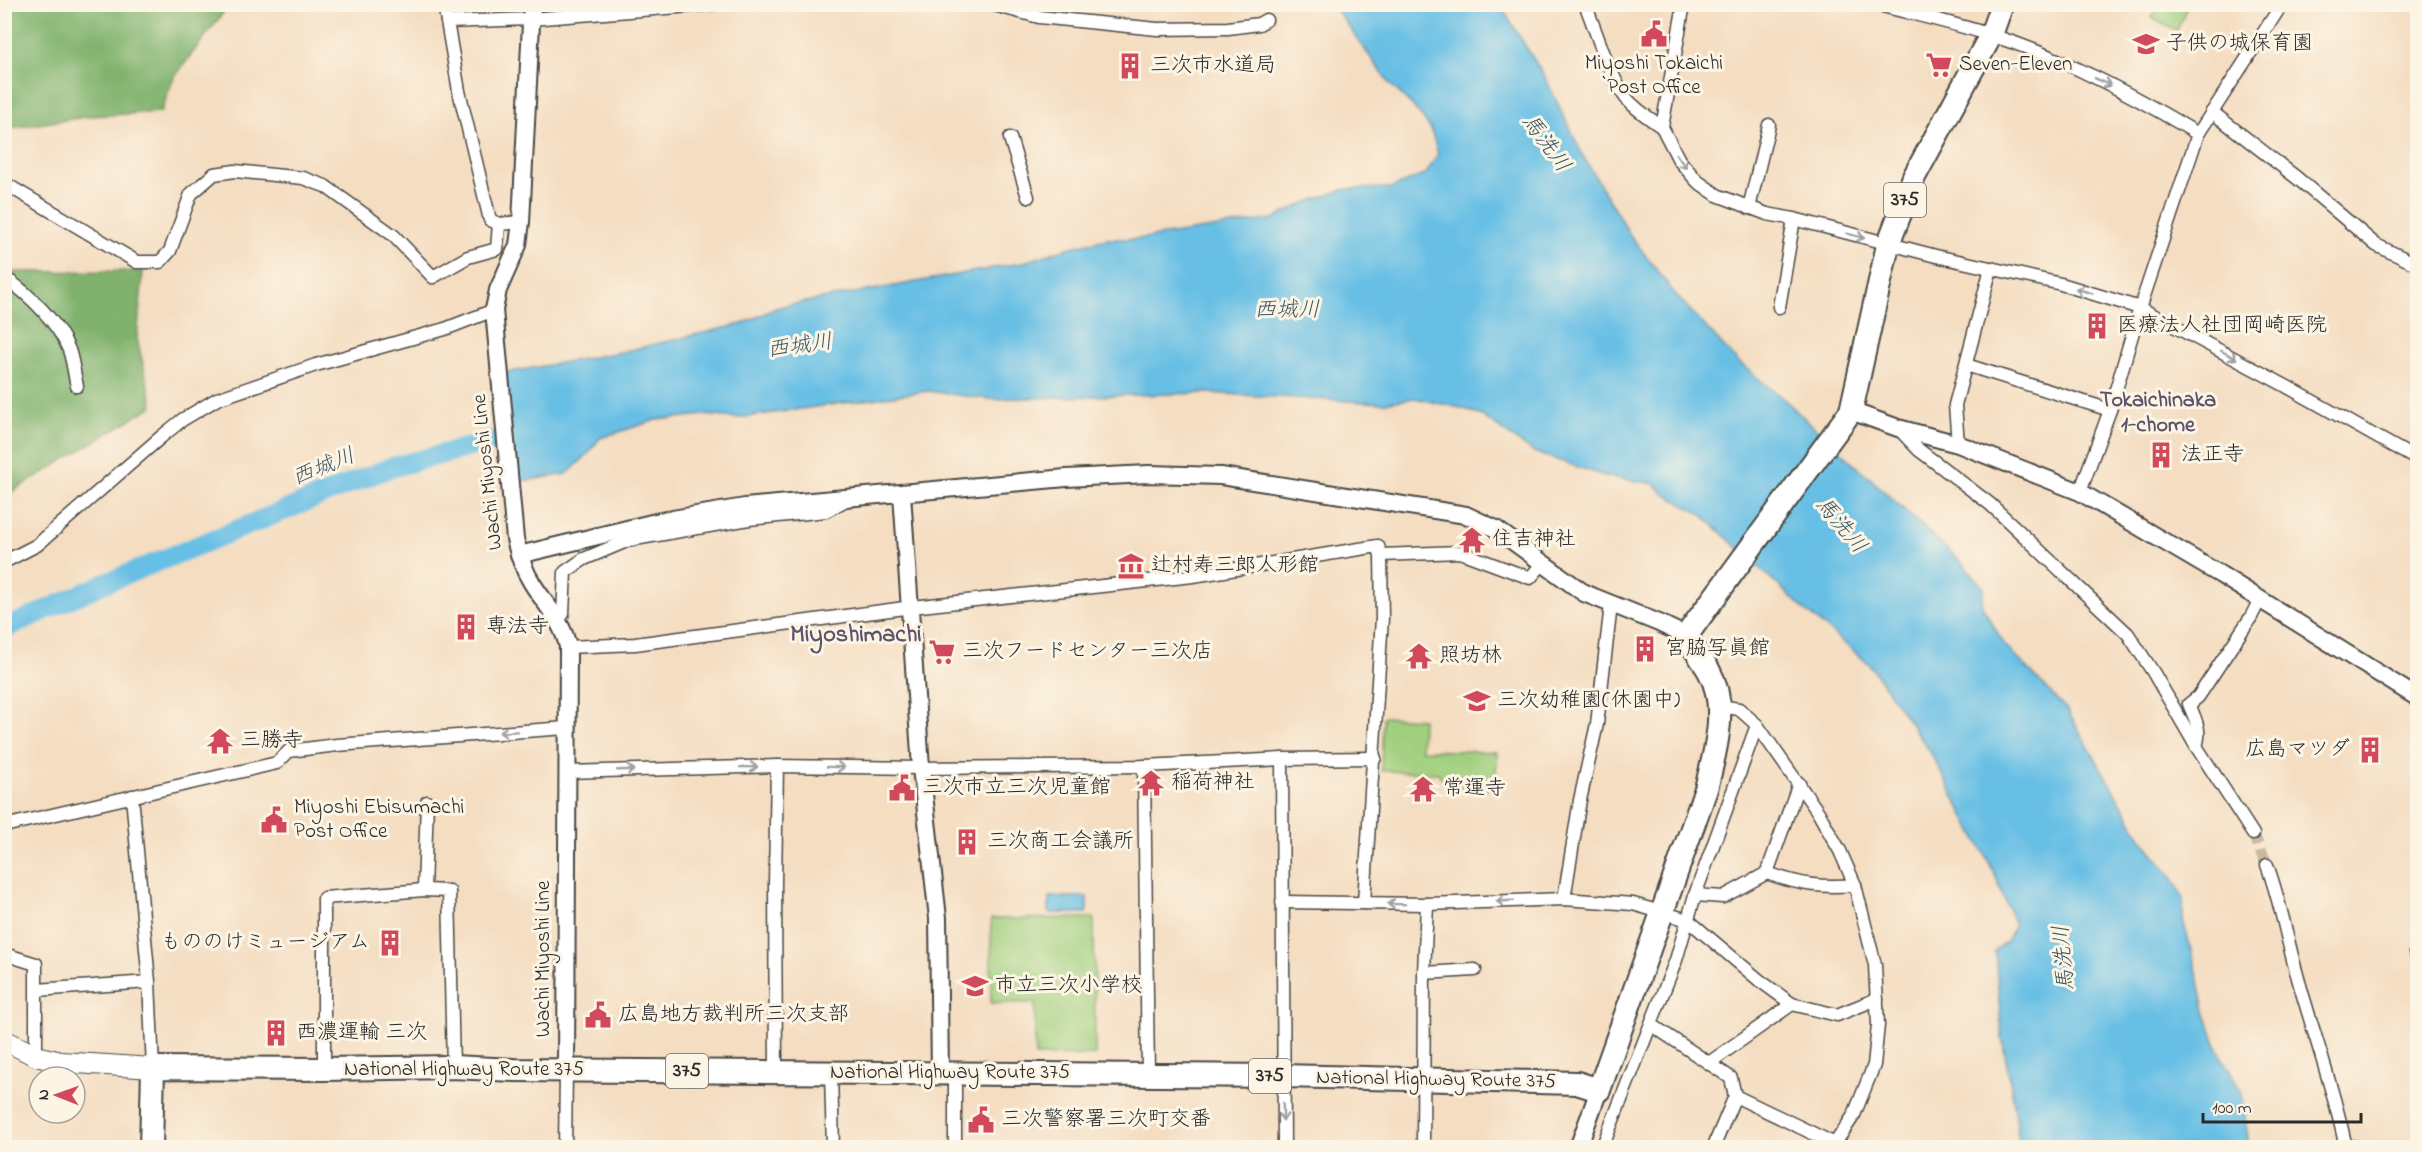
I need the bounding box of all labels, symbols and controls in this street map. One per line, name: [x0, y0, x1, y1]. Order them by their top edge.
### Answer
public building icon: Miyoshi Tokaichi Post Office: [1639, 19, 1669, 49]
school or university icon: 子供の城保育園: [2131, 29, 2161, 59]
place label: 子供の城保育園: [2166, 29, 2313, 59]
place label: Miyoshi Tokaichi Post Office: [1585, 49, 1723, 103]
supermarket icon: Seven-Eleven: [1924, 50, 1954, 80]
place label: Seven-Eleven: [1959, 50, 2072, 80]
building icon: 三次市水道局: [1115, 51, 1145, 81]
place label: 三次市水道局: [1150, 51, 1276, 81]
one-way arrow: [2094, 77, 2112, 89]
water label: 馬洗川: [1513, 108, 1577, 180]
one-way arrow: [1675, 152, 1687, 169]
road number: 375: [1884, 183, 1926, 217]
one-way arrow: [1846, 231, 1865, 242]
one-way arrow: [2075, 285, 2094, 296]
water label: 西城川: [1254, 295, 1320, 327]
building icon: 医療法人社団岡崎医院: [2082, 311, 2112, 341]
place label: 医療法人社団岡崎医院: [2117, 311, 2327, 341]
water label: 西城川: [765, 327, 835, 367]
one-way arrow: [2220, 349, 2237, 361]
district label: Tokaichinaka 1-chome: [2100, 385, 2216, 442]
street label: Wachi Miyoshi Line: [465, 392, 513, 551]
building icon: 法正寺: [2146, 440, 2176, 470]
place label: 法正寺: [2181, 440, 2244, 470]
water label: 西城川: [287, 441, 361, 495]
water label: 馬洗川: [1807, 490, 1873, 562]
temple icon: 住吉神社: [1457, 525, 1487, 555]
place label: 住吉神社: [1492, 525, 1576, 555]
museum icon: 辻村寿三郎人形館: [1116, 551, 1146, 581]
place label: 辻村寿三郎人形館: [1151, 551, 1319, 581]
building icon: 専法寺: [451, 612, 481, 642]
place label: 専法寺: [486, 612, 549, 642]
district label: Miyoshimachi: [790, 618, 922, 654]
building icon: 宮脇写眞館: [1630, 634, 1660, 664]
place label: 宮脇写眞館: [1665, 634, 1770, 664]
supermarket icon: 三次フードセンター三次店: [927, 637, 957, 667]
place label: 三次フードセンター三次店: [962, 637, 1213, 667]
temple icon: 照坊林: [1404, 641, 1434, 671]
place label: 照坊林: [1439, 641, 1502, 671]
school or university icon: 三次幼稚園(休園中): [1462, 686, 1492, 716]
place label: 三次幼稚園(休園中): [1497, 686, 1680, 716]
temple icon: 三勝寺: [205, 726, 235, 756]
place label: 三勝寺: [240, 726, 303, 756]
one-way arrow: [498, 727, 518, 738]
place label: 広島マツダ: [2245, 735, 2350, 765]
building icon: 広島マツダ: [2355, 735, 2385, 765]
one-way arrow: [739, 761, 759, 772]
one-way arrow: [825, 761, 845, 772]
one-way arrow: [615, 765, 635, 776]
temple icon: 稲荷神社: [1136, 768, 1166, 798]
place label: 稲荷神社: [1171, 768, 1255, 798]
public building icon: 三次市立三次児童館: [887, 773, 917, 803]
place label: 三次市立三次児童館: [922, 773, 1111, 803]
temple icon: 常運寺: [1408, 774, 1438, 804]
place label: 常運寺: [1443, 774, 1506, 804]
place label: Miyoshi Ebisumachi Post Office: [294, 793, 464, 847]
public building icon: Miyoshi Ebisumachi Post Office: [259, 805, 289, 835]
building icon: 三次商工会議所: [952, 827, 982, 857]
place label: 三次商工会議所: [987, 827, 1134, 857]
street label: Wachi Miyoshi Line: [529, 880, 561, 1037]
one-way arrow: [1496, 895, 1516, 907]
one-way arrow: [1386, 898, 1406, 910]
water label: 馬洗川: [2046, 924, 2084, 992]
place label: もののけミュージアム: [160, 928, 370, 958]
building icon: もののけミュージアム: [375, 928, 405, 958]
school or university icon: 市立三次小学校: [960, 971, 990, 1001]
place label: 市立三次小学校: [995, 971, 1142, 1001]
public building icon: 広島地方裁判所三次支部: [583, 1000, 613, 1030]
place label: 広島地方裁判所三次支部: [618, 1000, 849, 1030]
building icon: 西濃運輸 三次: [261, 1018, 291, 1048]
place label: 西濃運輸 三次: [296, 1018, 427, 1048]
road number: 375: [666, 1054, 708, 1088]
street label: National Highway Route 375: [344, 1055, 584, 1087]
street label: National Highway Route 375: [830, 1058, 1070, 1090]
road number: 375: [1249, 1059, 1291, 1093]
street label: National Highway Route 375: [1316, 1063, 1556, 1099]
north arrow: [27, 1065, 87, 1125]
scale bar: [2203, 1086, 2360, 1124]
text: N: [32, 1089, 56, 1100]
text: 100 m: [2212, 1096, 2252, 1122]
one-way arrow: [1277, 1101, 1289, 1121]
public building icon: 三次警察署三次町交番: [966, 1105, 996, 1135]
place label: 三次警察署三次町交番: [1001, 1105, 1211, 1135]

